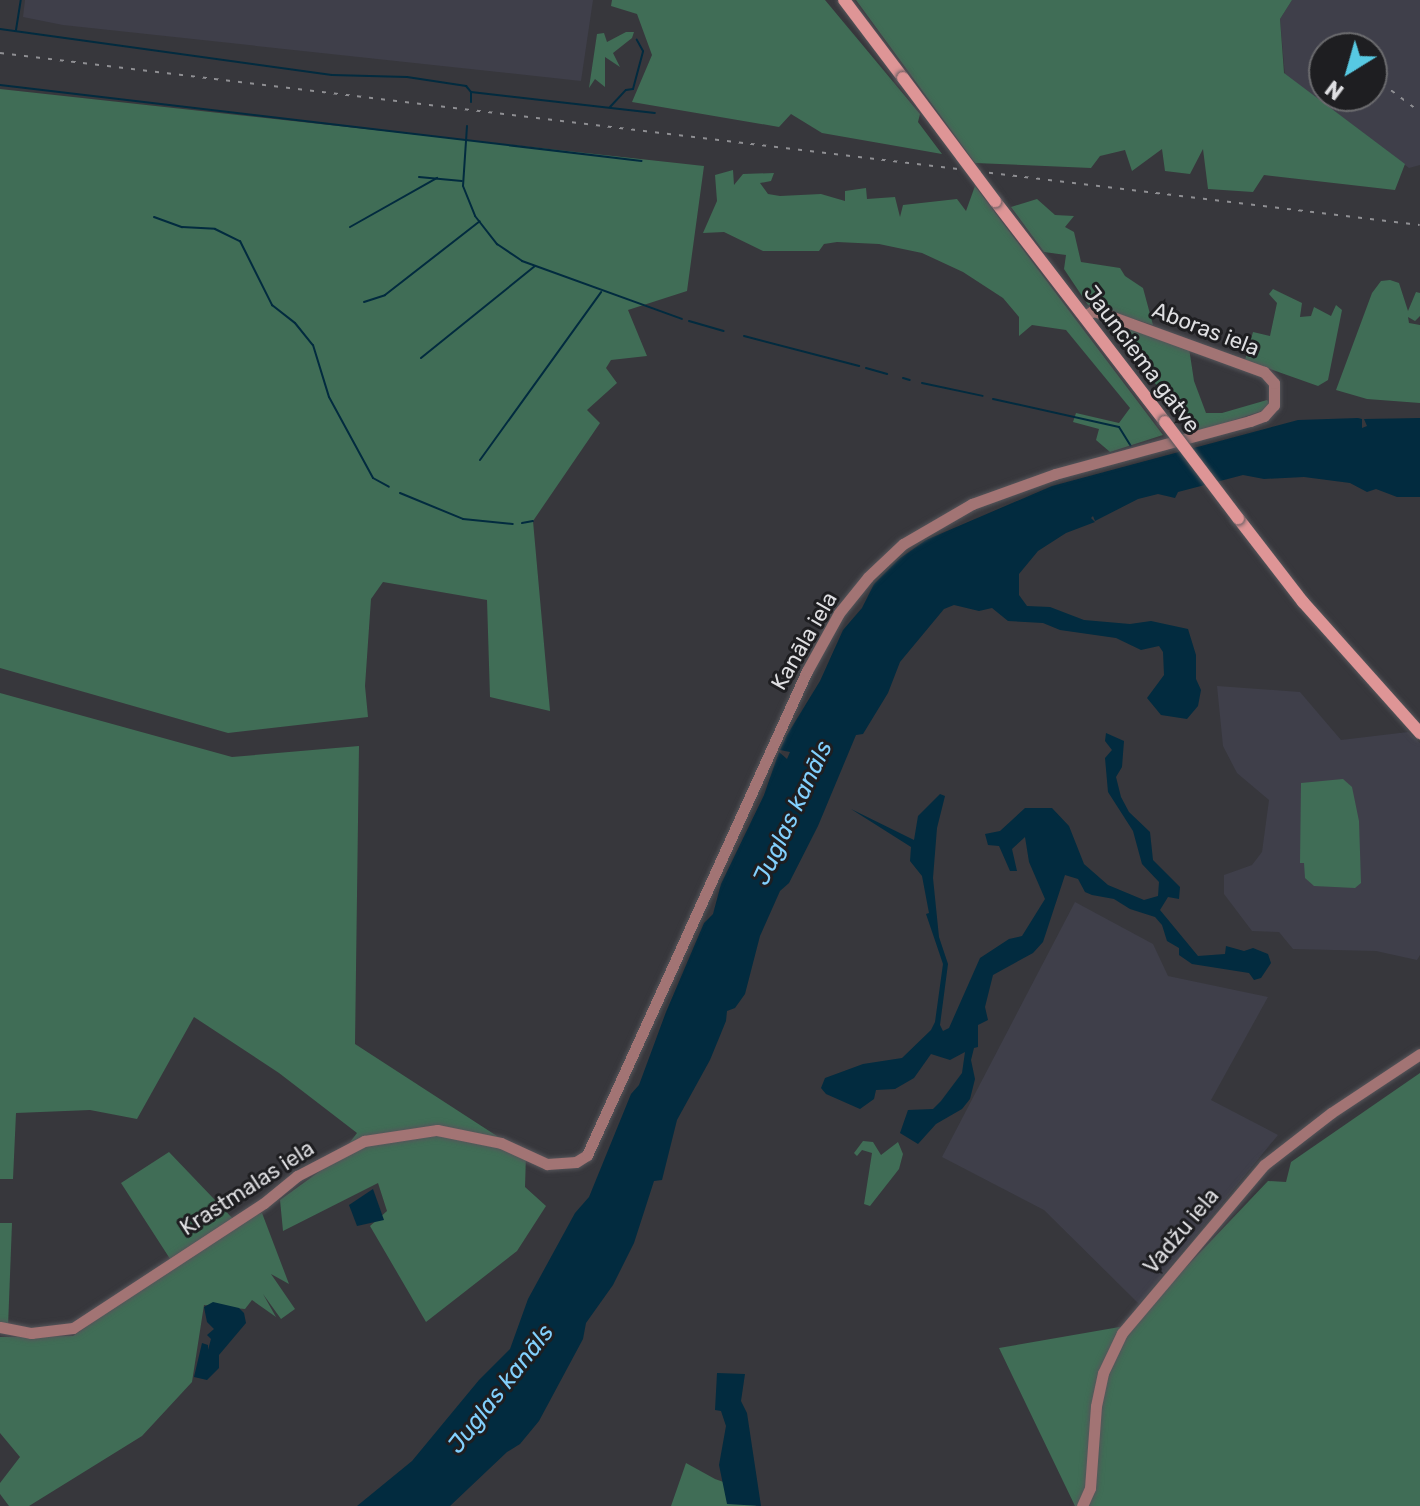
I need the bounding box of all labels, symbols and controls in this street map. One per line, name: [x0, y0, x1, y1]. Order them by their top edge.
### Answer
north arrow: [1308, 32, 1388, 112]
text: N: [1320, 74, 1349, 106]
street label: Jaunciema gatve: [1078, 280, 1206, 438]
street label: Aboras iela: [1149, 297, 1263, 361]
street label: Kanāla iela: [765, 587, 843, 695]
water label: Juglas kanāls: [747, 737, 839, 889]
street label: Krastmalas iela: [175, 1135, 319, 1241]
street label: Vadžu iela: [1138, 1183, 1224, 1279]
water label: Juglas kanāls: [442, 1319, 560, 1459]

